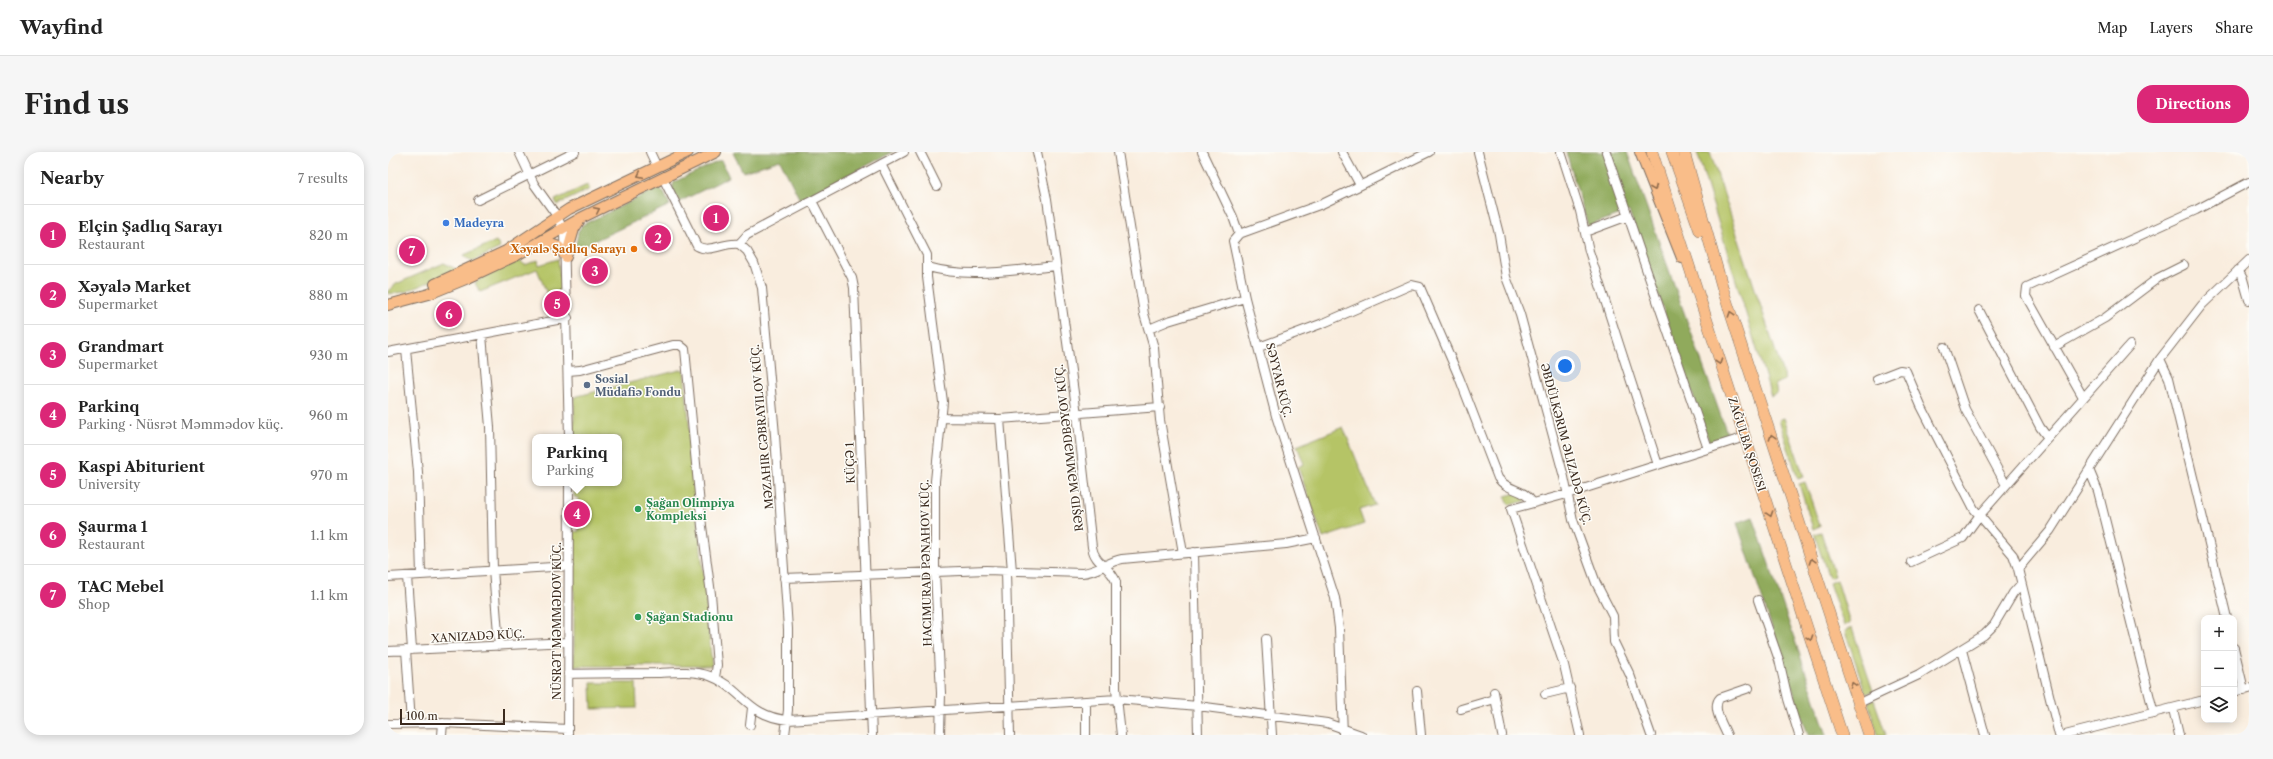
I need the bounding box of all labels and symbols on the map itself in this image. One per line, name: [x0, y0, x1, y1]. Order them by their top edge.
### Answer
one-way arrow: [637, 170, 645, 178]
one-way arrow: [1649, 185, 1657, 192]
pin: 1: [703, 203, 729, 233]
one-way arrow: [593, 207, 601, 214]
place label: Madeyra: [454, 216, 505, 230]
marker: Madeyra: [441, 218, 451, 228]
pin: 2: [645, 223, 671, 253]
pin: 7: [399, 236, 425, 266]
place label: Xəyalə Şadlıq Sarayı: [510, 242, 626, 256]
marker: Xəyalə Şadlıq Sarayı: [629, 244, 639, 254]
pin: 3: [582, 256, 608, 286]
pin: 5: [544, 289, 570, 319]
pin: 6: [436, 299, 462, 329]
one-way arrow: [1727, 311, 1736, 318]
street label: SƏYYAR KÜÇ.: [1263, 341, 1296, 419]
street label: MƏZAHIR CƏBRAYILOV KÜÇ.: [747, 344, 776, 510]
your location: [1555, 356, 1575, 376]
one-way arrow: [1715, 359, 1723, 366]
street label: ƏBDÜLKƏRIM ƏLIZADƏ KÜÇ.: [1538, 361, 1595, 526]
street label: RƏŞID MƏMMƏDBƏYOV KÜÇ.: [1051, 364, 1086, 532]
place label: Sosial Müdafiə Fondu: [595, 372, 682, 399]
marker: Sosial Müdafiə Fondu: [582, 380, 592, 390]
street label: ZAĞULBA ŞOSESI: [1725, 395, 1769, 493]
one-way arrow: [1768, 434, 1777, 441]
street label: KÜÇƏ 1: [841, 442, 858, 484]
street label: HACIMURAD PƏNAHOV KÜÇ.: [917, 479, 934, 647]
place label: Şağan Olimpiya Kompleksi: [646, 496, 735, 523]
pin: 4: [564, 499, 590, 529]
marker: Şağan Olimpiya Kompleksi: [633, 504, 643, 514]
one-way arrow: [1765, 511, 1774, 518]
street label: NÜSRƏT MƏMMƏDOV KÜÇ.: [549, 542, 564, 700]
one-way arrow: [1809, 558, 1817, 565]
place label: Şağan Stadionu: [646, 610, 734, 624]
marker: Şağan Stadionu: [633, 612, 643, 622]
street label: XANIZADƏ KÜÇ.: [430, 626, 525, 646]
one-way arrow: [1805, 634, 1814, 641]
one-way arrow: [1849, 681, 1857, 688]
scale bar: [400, 707, 505, 726]

